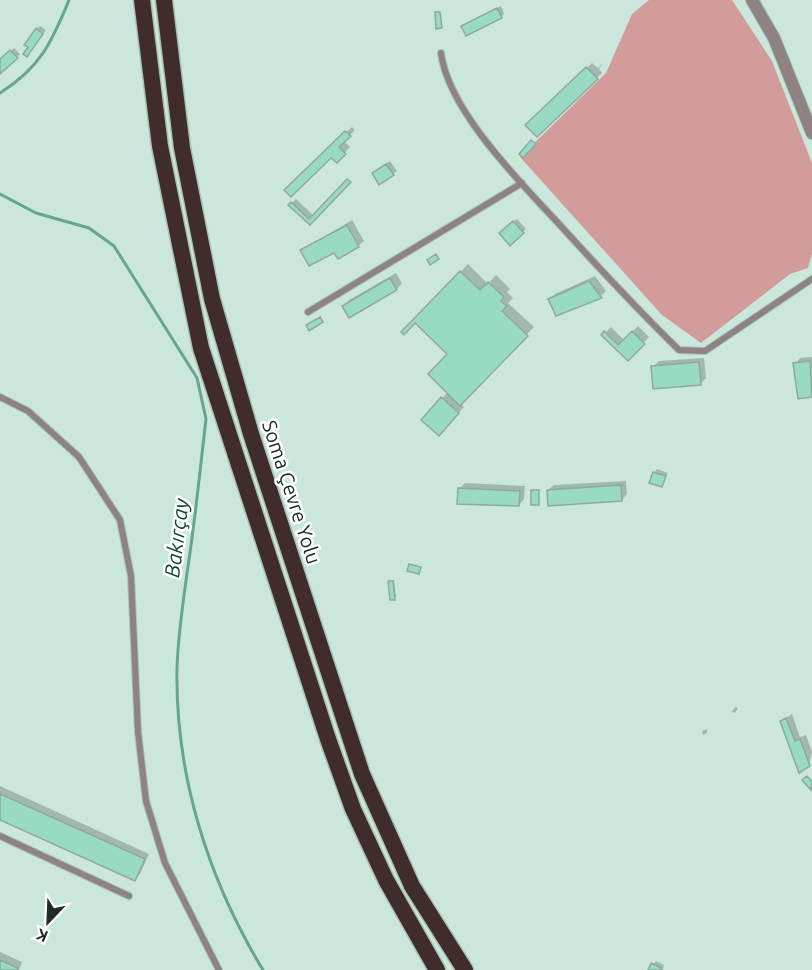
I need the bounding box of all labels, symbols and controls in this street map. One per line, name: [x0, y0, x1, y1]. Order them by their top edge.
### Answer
street label: Soma Çevre Yolu: [258, 417, 326, 567]
water label: Bakırçay: [159, 496, 193, 579]
north arrow: [18, 892, 78, 952]
text: K: [33, 925, 51, 946]

